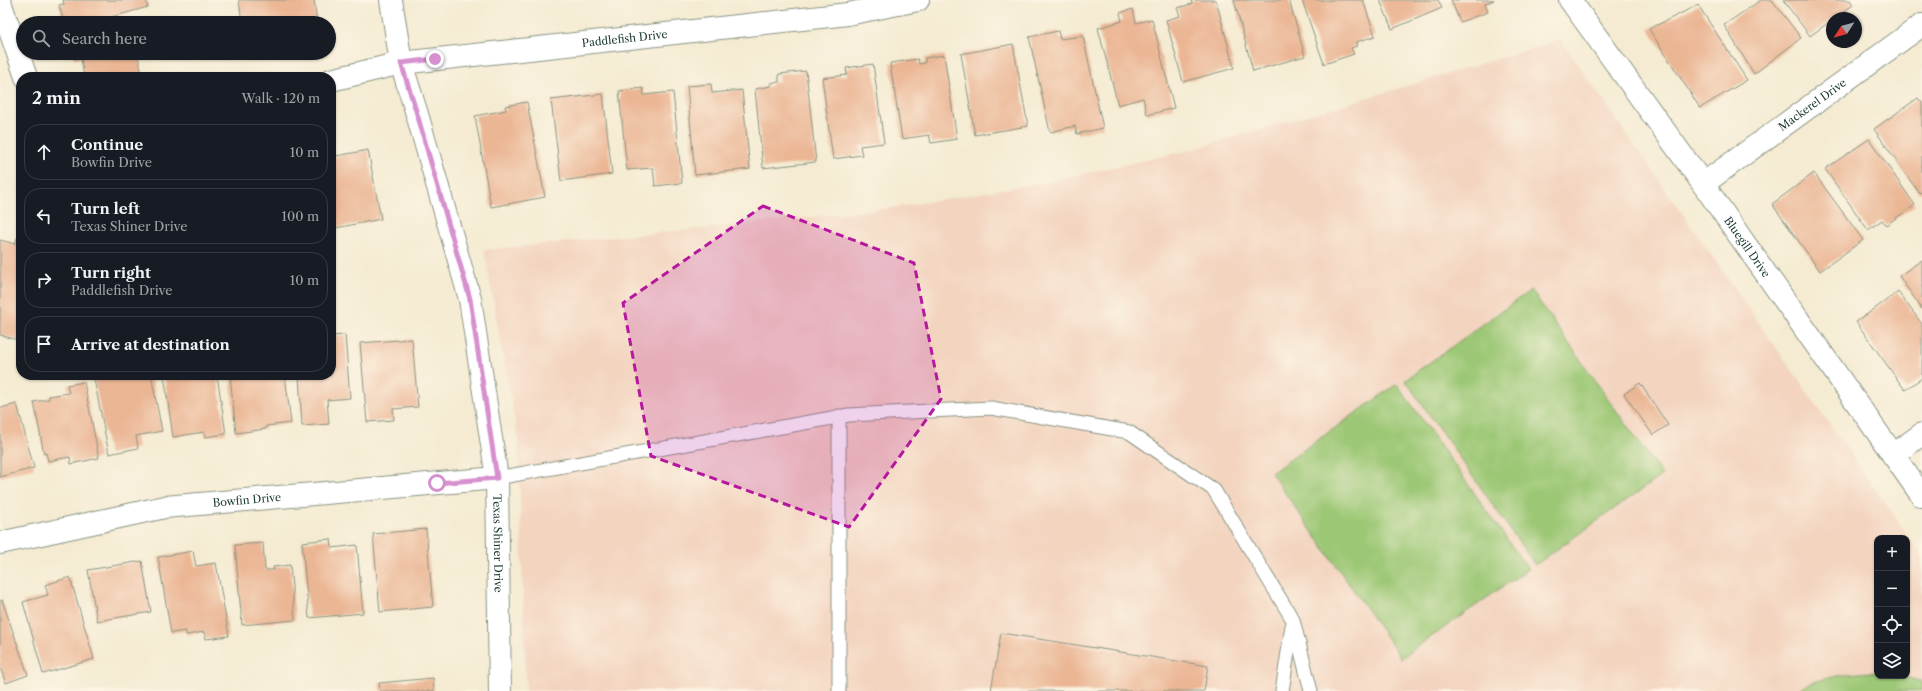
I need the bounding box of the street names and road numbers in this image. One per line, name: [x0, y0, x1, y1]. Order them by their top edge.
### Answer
street label: Paddlefish Drive: [581, 27, 668, 50]
street label: Mackerel Drive: [1776, 75, 1849, 134]
street label: Bluegill Drive: [1721, 214, 1773, 280]
street label: Bowfin Drive: [212, 490, 282, 510]
street label: Texas Shiner Drive: [490, 494, 506, 593]

